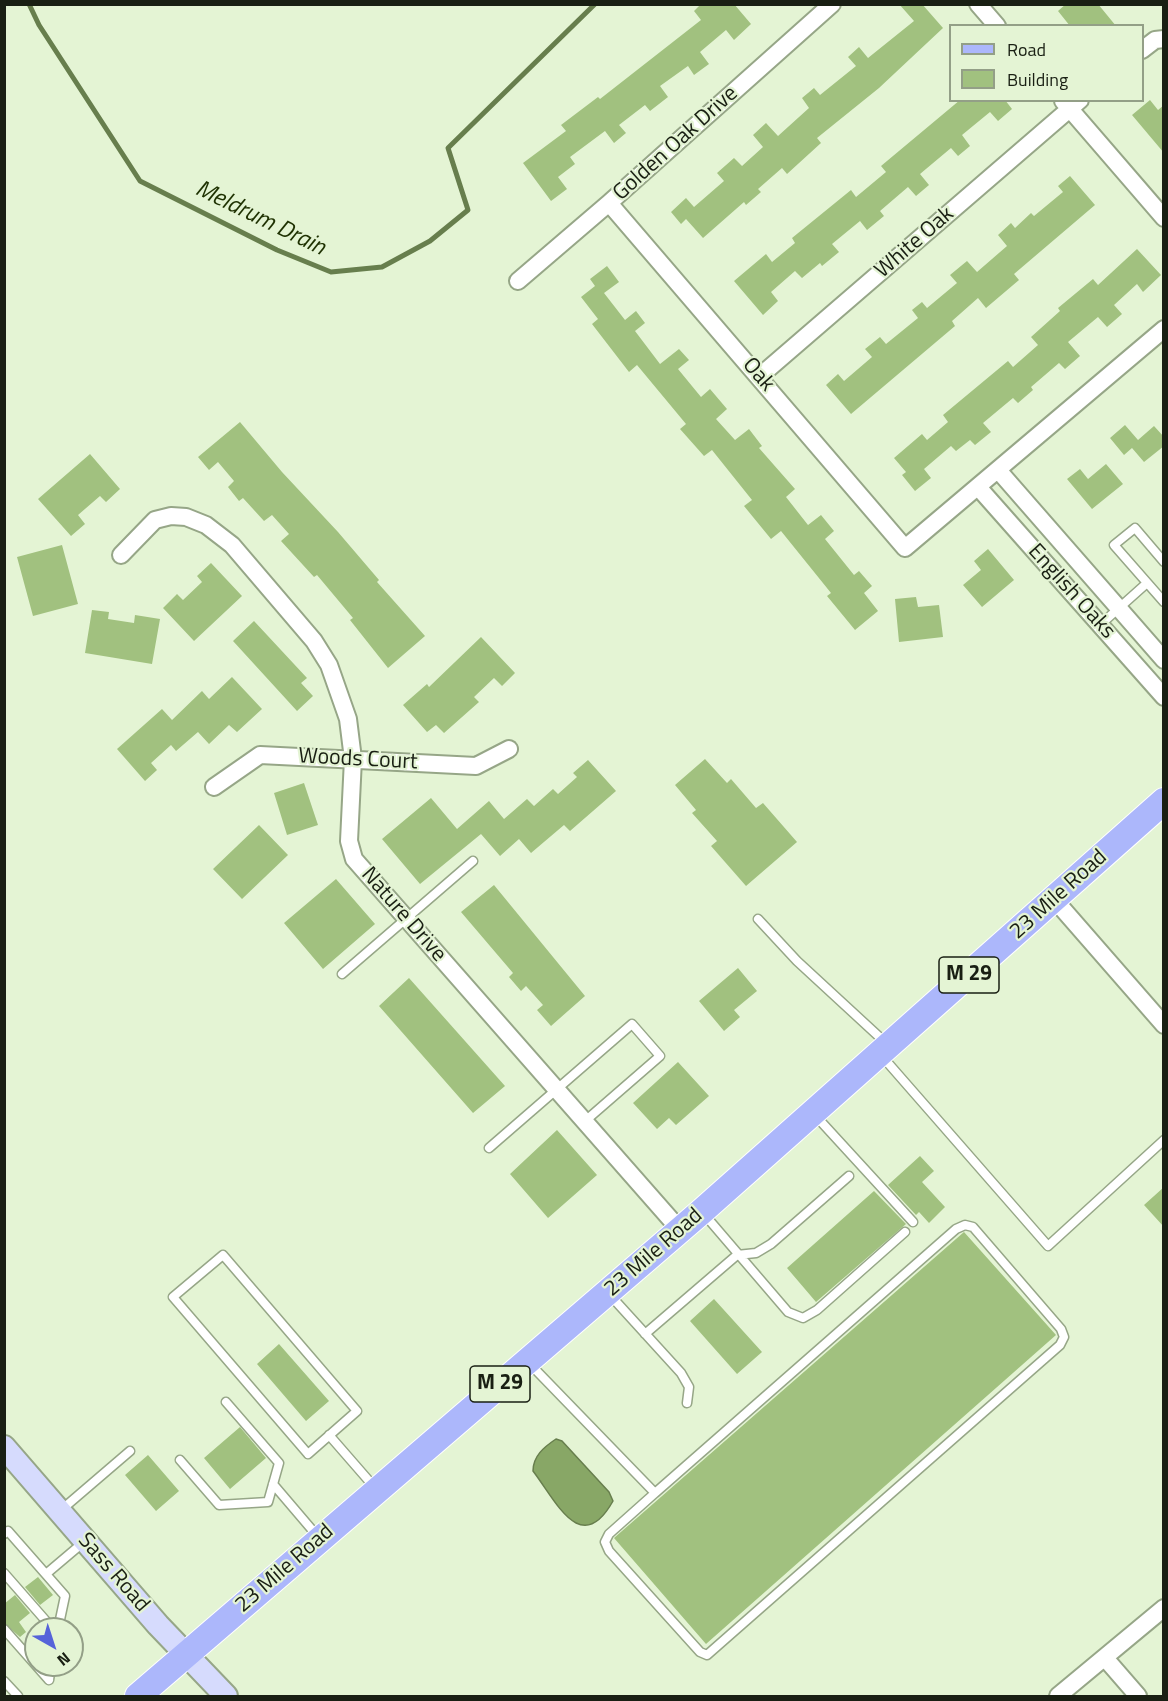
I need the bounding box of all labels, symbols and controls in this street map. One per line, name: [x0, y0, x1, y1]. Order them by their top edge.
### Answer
legend: [949, 24, 1144, 102]
text: Road: [1007, 36, 1046, 63]
text: Building: [1007, 66, 1068, 93]
street label: Golden Oak Drive: [608, 81, 744, 207]
water label: Meldrum Drain: [190, 175, 330, 263]
street label: White Oak: [870, 202, 960, 284]
street label: Oak: [736, 353, 780, 397]
street label: English Oaks: [1022, 539, 1120, 645]
street label: Woods Court: [298, 744, 418, 776]
street label: 23 Mile Road: [1005, 845, 1113, 945]
street label: Nature Drive: [355, 862, 451, 968]
road number: M 29: [939, 957, 999, 993]
street label: 23 Mile Road: [600, 1203, 708, 1303]
road number: M 29: [470, 1366, 530, 1402]
street label: 23 Mile Road: [231, 1519, 339, 1619]
street label: Sass Road: [72, 1528, 154, 1618]
north arrow: [24, 1617, 84, 1677]
text: N: [52, 1647, 76, 1672]

